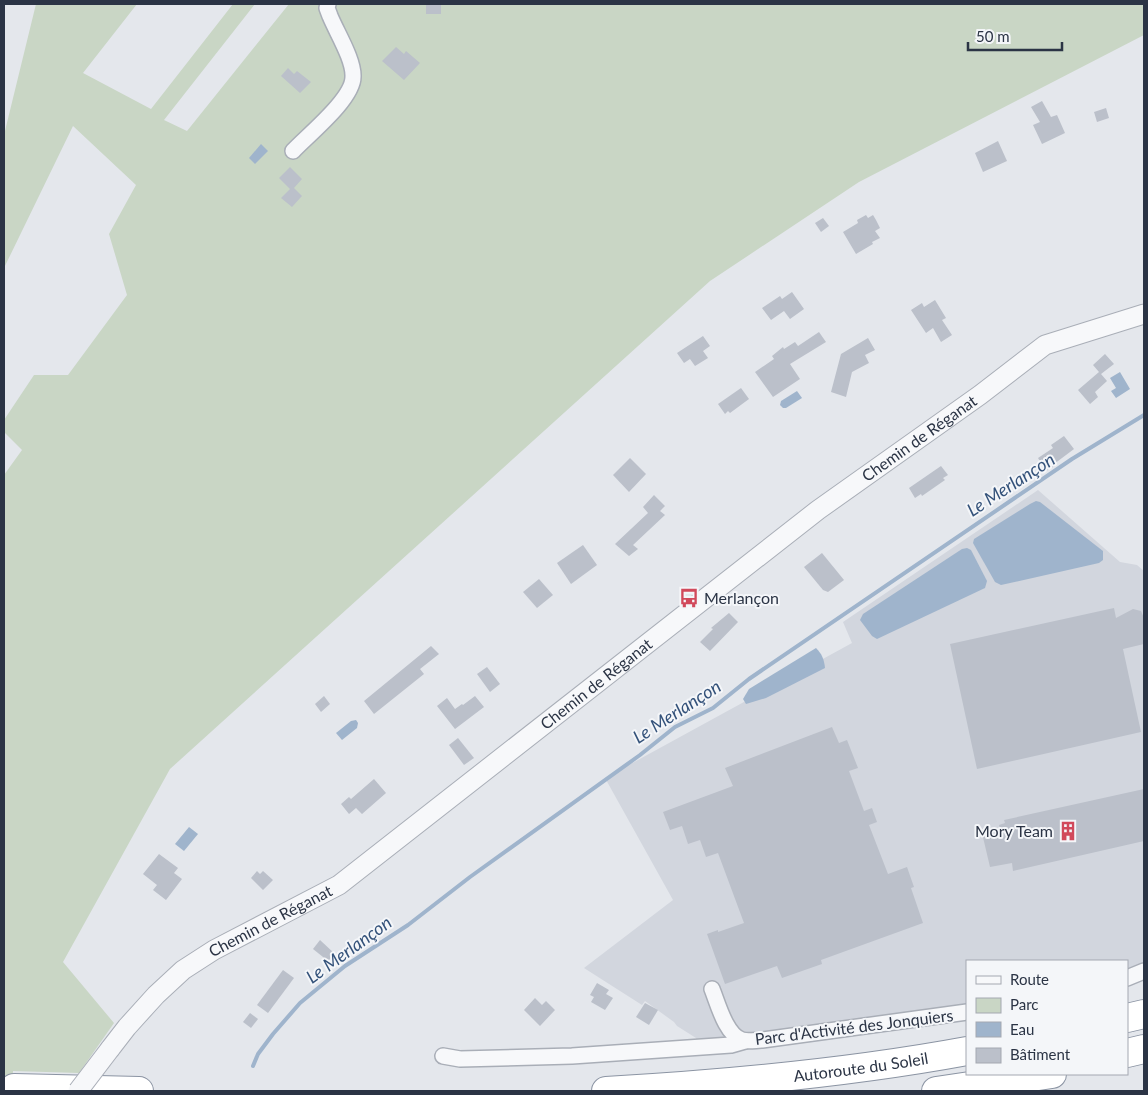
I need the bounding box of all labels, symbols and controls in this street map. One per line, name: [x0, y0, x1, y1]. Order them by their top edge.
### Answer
scale bar: [968, 20, 1062, 52]
text: 50 m: [976, 27, 1010, 45]
street label: Chemin de Réganat: [858, 390, 980, 485]
water label: Le Merlançon: [962, 448, 1059, 521]
bus stop icon: Merlançon: [678, 587, 700, 609]
place label: Merlançon: [704, 588, 779, 607]
street label: Chemin de Réganat: [536, 634, 656, 733]
water label: Le Merlançon: [628, 675, 725, 748]
building icon: Mory Team: [1057, 820, 1079, 842]
place label: Mory Team: [975, 821, 1053, 840]
street label: Chemin de Réganat: [205, 880, 335, 960]
water label: Le Merlançon: [301, 911, 395, 988]
legend: [966, 960, 1128, 1075]
text: Route: [1010, 970, 1049, 988]
text: Parc: [1010, 995, 1039, 1013]
street label: Parc d'Activité des Jonquiers: [754, 1005, 954, 1048]
text: Eau: [1010, 1020, 1034, 1038]
text: Bâtiment: [1010, 1045, 1071, 1063]
street label: Autoroute du Soleil: [792, 1048, 929, 1085]

